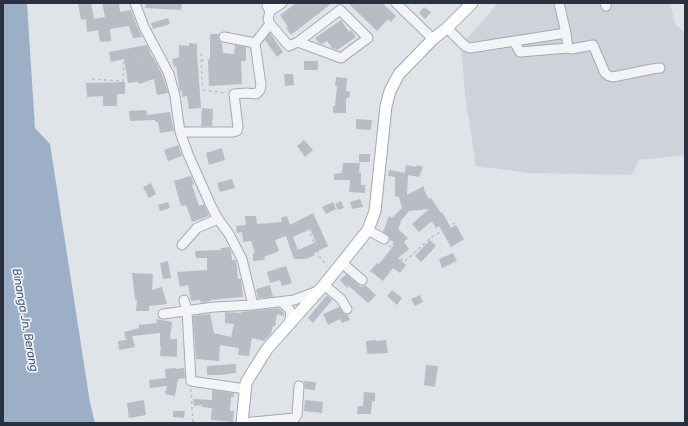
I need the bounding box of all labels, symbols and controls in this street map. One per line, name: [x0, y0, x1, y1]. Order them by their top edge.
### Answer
water label: Binanga Jn. Berang: [9, 267, 41, 373]

